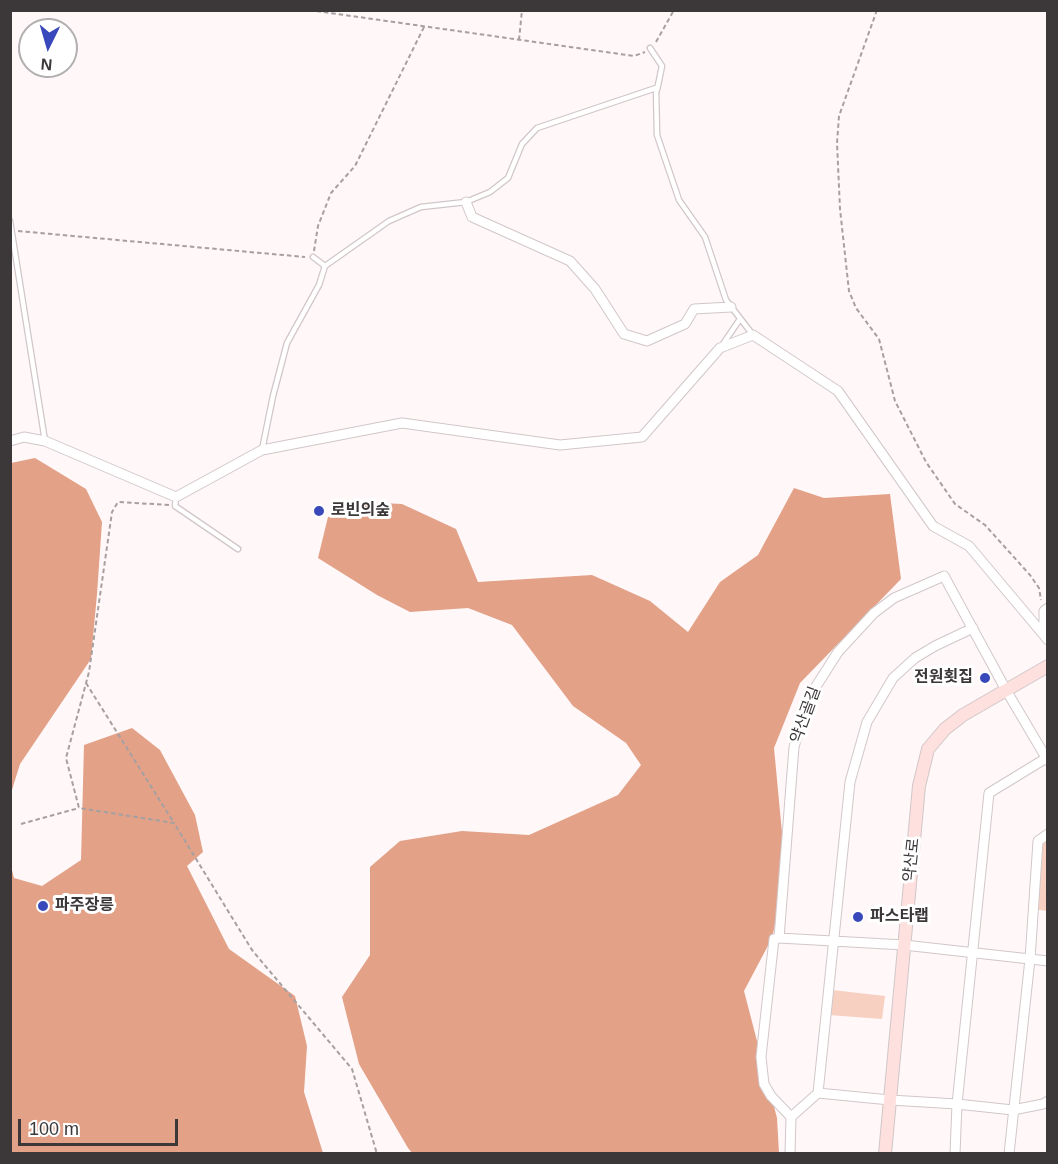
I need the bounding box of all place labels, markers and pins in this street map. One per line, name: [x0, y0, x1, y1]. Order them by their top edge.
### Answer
place label: 로빈의숲: [331, 501, 390, 521]
marker: 로빈의숲: [312, 504, 326, 518]
place label: 전원횟집: [914, 668, 973, 688]
marker: 전원횟집: [978, 671, 992, 685]
place label: 파주장릉: [55, 896, 114, 916]
marker: 파주장릉: [36, 899, 50, 913]
place label: 파스타랩: [870, 907, 929, 927]
marker: 파스타랩: [851, 910, 865, 924]

